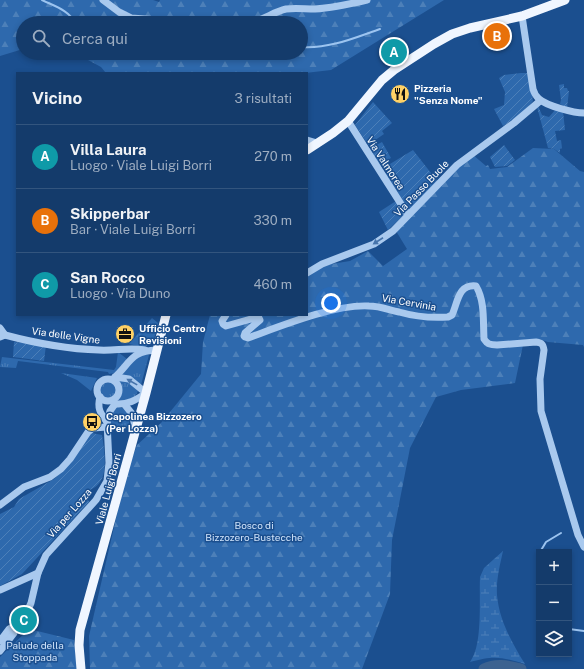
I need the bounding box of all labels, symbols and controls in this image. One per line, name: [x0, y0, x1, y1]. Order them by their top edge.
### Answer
search box: [16, 16, 308, 60]
pin: B: [484, 21, 510, 51]
icon: search: [30, 27, 52, 49]
text: Cerca qui: [62, 30, 128, 47]
pin: A: [381, 37, 407, 67]
place label: Pizzeria "Senza Nome": [414, 82, 483, 106]
restaurant icon: Pizzeria "Senza Nome": [389, 83, 411, 105]
text: Vicino: [32, 88, 82, 108]
text: 3 risultati: [235, 91, 292, 106]
street label: Via Valmorea: [364, 134, 408, 192]
text: Villa Laura: [70, 141, 147, 158]
text: A: [40, 149, 50, 164]
text: 270 m: [254, 149, 292, 164]
street label: Via Passo Buole: [391, 157, 451, 219]
text: Luogo · Viale Luigi Borri: [70, 158, 212, 173]
text: Skipperbar: [70, 205, 150, 222]
text: B: [41, 213, 49, 228]
text: 330 m: [253, 213, 292, 228]
text: Bar · Viale Luigi Borri: [70, 222, 195, 237]
one-way arrow: [373, 237, 384, 245]
text: San Rocco: [70, 269, 145, 286]
text: C: [40, 277, 50, 292]
text: 460 m: [253, 277, 292, 292]
text: Luogo · Via Duno: [70, 286, 170, 301]
street label: Via Cervinia: [381, 291, 437, 313]
your location: [321, 293, 341, 313]
place label: Ufficio Centro Revisioni: [139, 322, 206, 346]
office icon: Ufficio Centro Revisioni: [114, 323, 136, 345]
street label: Via delle Vigne: [31, 324, 101, 346]
one-way arrow: [126, 379, 138, 385]
place label: Capolinea Bizzozero (Per Lozza): [106, 410, 202, 434]
bus stop icon: Capolinea Bizzozero (Per Lozza): [81, 411, 103, 433]
street label: Viale Luigi Borri: [93, 452, 123, 526]
street label: Via per Lozza: [44, 486, 94, 540]
park label: Bosco di Bizzozero-Bustecche: [205, 519, 303, 543]
map controls: [536, 549, 572, 657]
button: +: [536, 549, 572, 585]
button: −: [536, 585, 572, 621]
pin: C: [11, 605, 37, 635]
button: layers: [536, 621, 572, 657]
park label: Palude della Stoppada: [6, 639, 64, 663]

